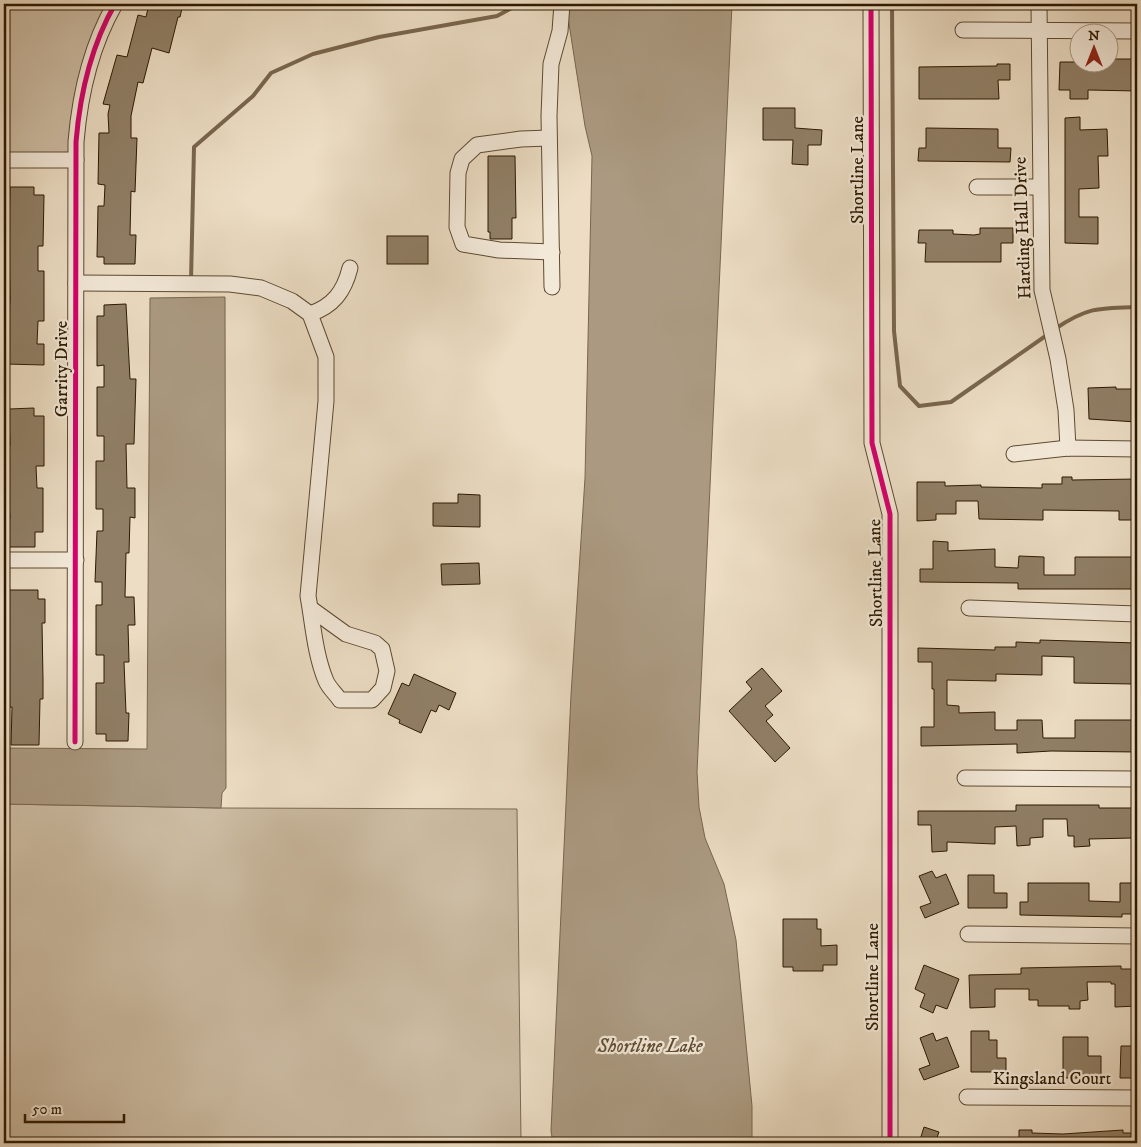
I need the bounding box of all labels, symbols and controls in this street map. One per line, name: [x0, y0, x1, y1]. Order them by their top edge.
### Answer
north arrow: [1068, 22, 1118, 72]
text: N: [1088, 27, 1100, 45]
street label: Shortline Lane: [847, 116, 869, 224]
street label: Harding Hall Drive: [1010, 156, 1036, 300]
street label: Garrity Drive: [51, 321, 73, 417]
street label: Shortline Lane: [864, 519, 888, 627]
street label: Shortline Lane: [862, 923, 884, 1031]
water label: Shortline Lake: [597, 1035, 703, 1058]
street label: Kingsland Court: [993, 1068, 1112, 1090]
scale bar: [25, 1092, 124, 1124]
text: 50 m: [32, 1100, 62, 1119]

